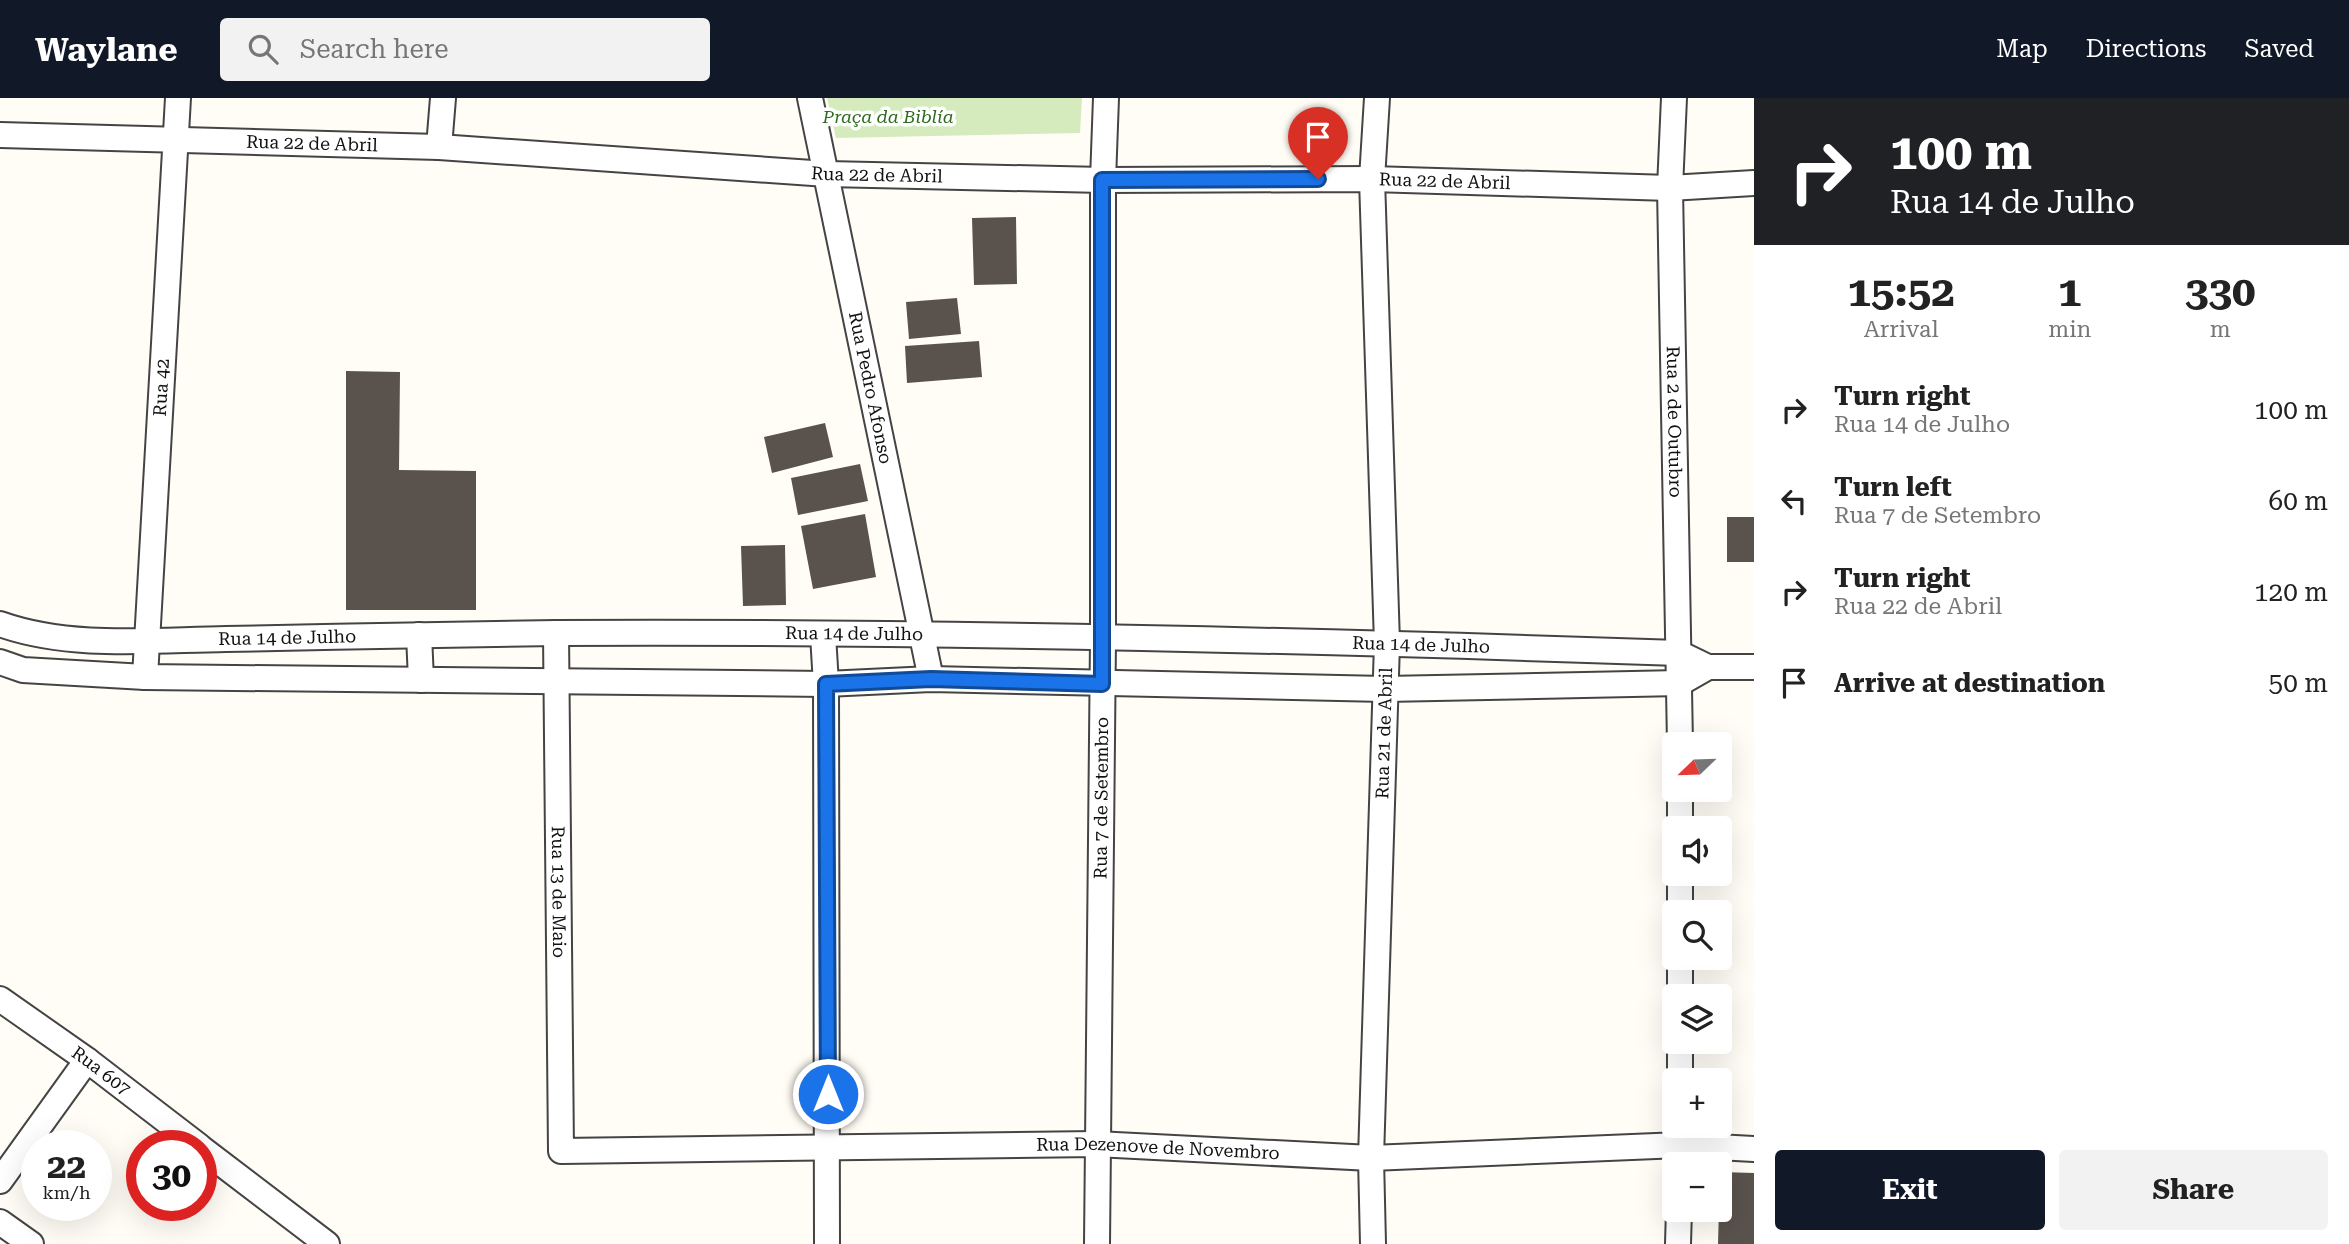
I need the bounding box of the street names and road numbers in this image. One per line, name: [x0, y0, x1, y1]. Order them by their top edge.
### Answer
street label: Rua 22 de Abril: [246, 131, 378, 155]
street label: Rua 22 de Abril: [810, 162, 943, 187]
street label: Rua 22 de Abril: [1379, 168, 1511, 193]
street label: Rua Pedro Afonso: [845, 310, 897, 466]
street label: Rua 2 de Outubro: [1663, 346, 1687, 498]
street label: Rua 42: [149, 358, 173, 417]
street label: Rua 14 de Julho: [785, 622, 923, 644]
street label: Rua 14 de Julho: [218, 625, 356, 649]
street label: Rua 14 de Julho: [1352, 632, 1490, 657]
street label: Rua 21 de Abril: [1371, 667, 1396, 799]
street label: Rua 7 de Setembro: [1090, 717, 1112, 879]
street label: Rua 13 de Maio: [548, 826, 570, 958]
street label: Rua 607: [68, 1042, 135, 1099]
street label: Rua Dezenove de Novembro: [1036, 1133, 1280, 1163]

